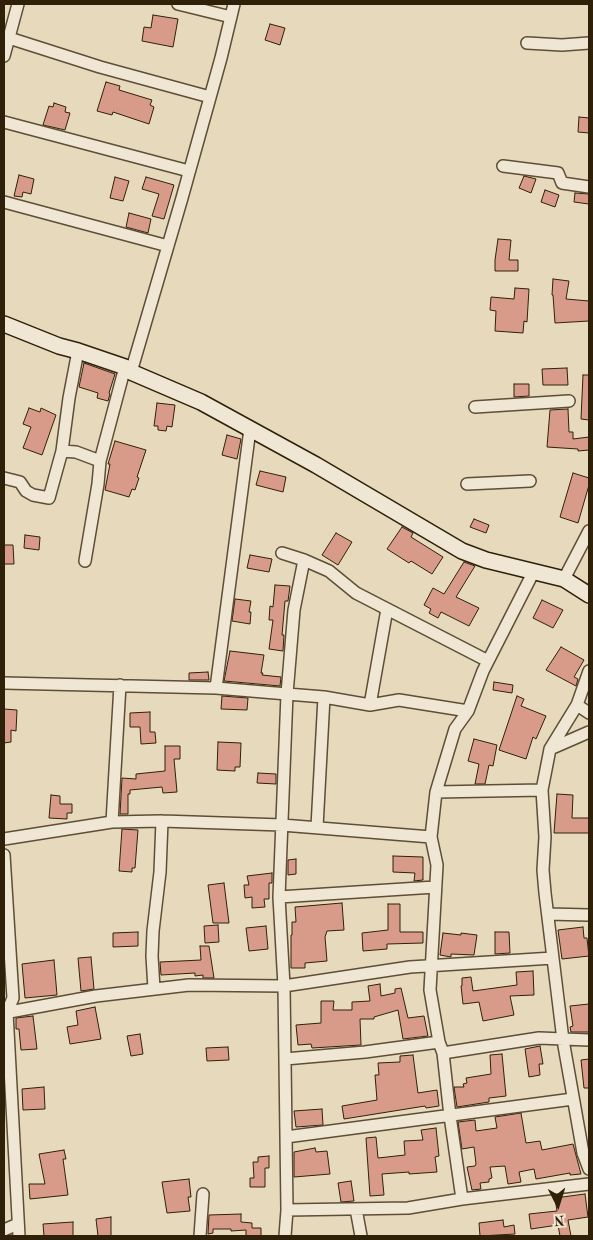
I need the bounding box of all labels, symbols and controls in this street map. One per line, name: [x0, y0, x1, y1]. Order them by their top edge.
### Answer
north arrow: [533, 1180, 583, 1230]
text: N: [553, 1213, 565, 1227]

